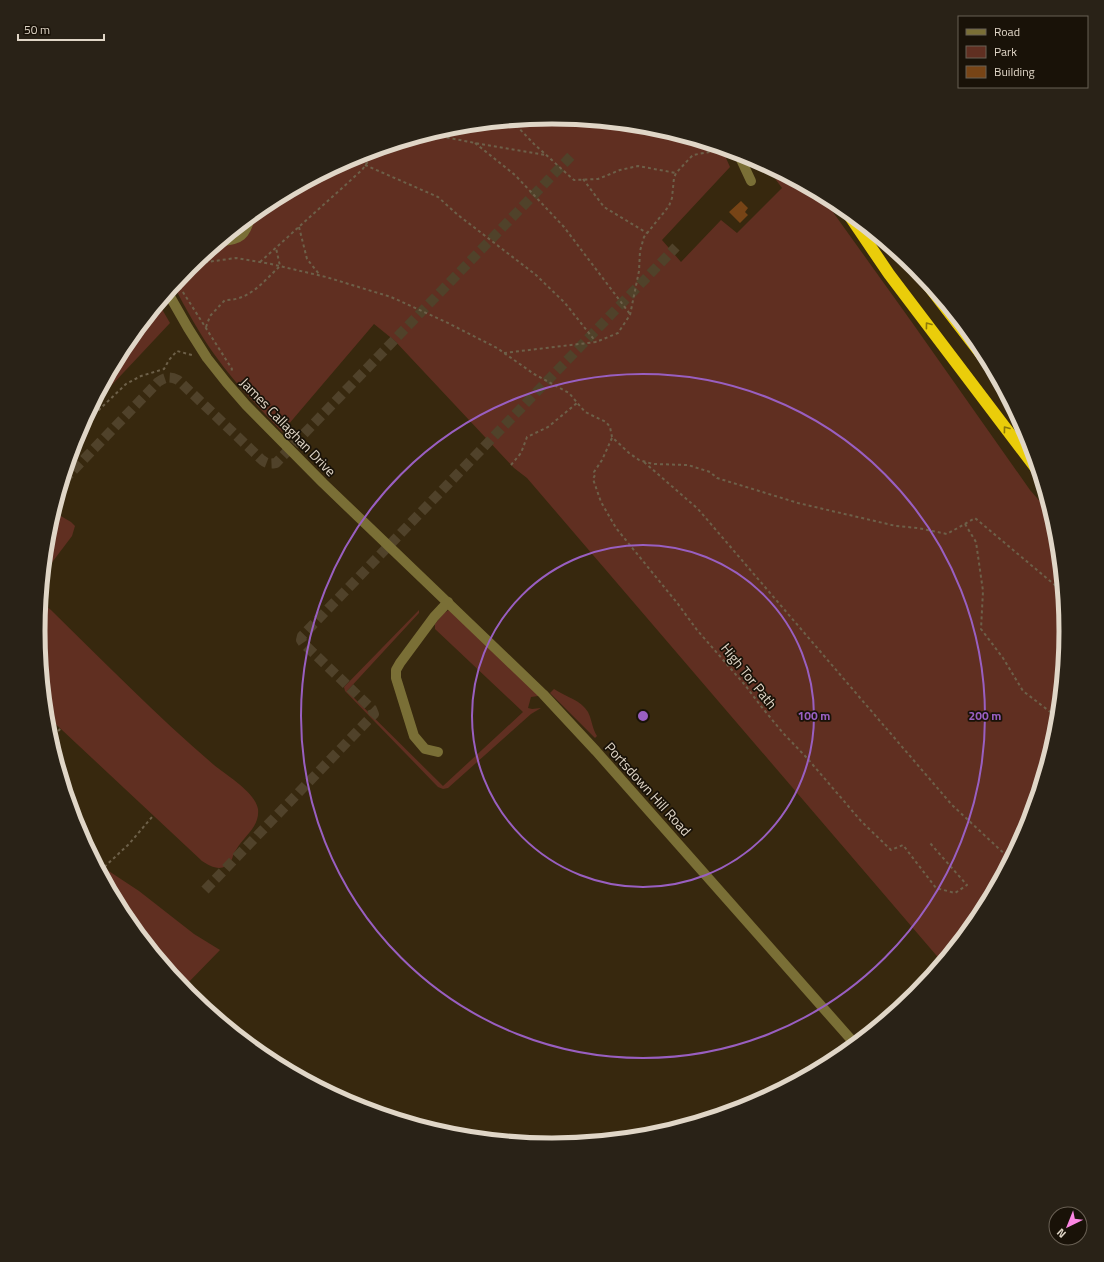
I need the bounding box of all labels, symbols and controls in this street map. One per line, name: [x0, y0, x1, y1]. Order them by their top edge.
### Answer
scale bar: [18, 16, 104, 42]
legend: [958, 16, 1088, 88]
text: 50 m: [24, 20, 50, 39]
text: Road: [994, 22, 1020, 41]
text: Park: [994, 42, 1017, 61]
text: Building: [994, 62, 1035, 81]
one-way arrow: [925, 323, 932, 330]
street label: James Callaghan Drive: [235, 372, 341, 481]
one-way arrow: [1004, 426, 1011, 433]
street label: High Tor Path: [716, 638, 783, 713]
text: 100 m: [798, 706, 830, 725]
text: 200 m: [969, 706, 1001, 725]
centre of rings: [636, 709, 650, 723]
street label: Portsdown Hill Road: [600, 737, 696, 840]
north arrow: [1048, 1206, 1088, 1246]
text: N: [1053, 1225, 1069, 1242]

